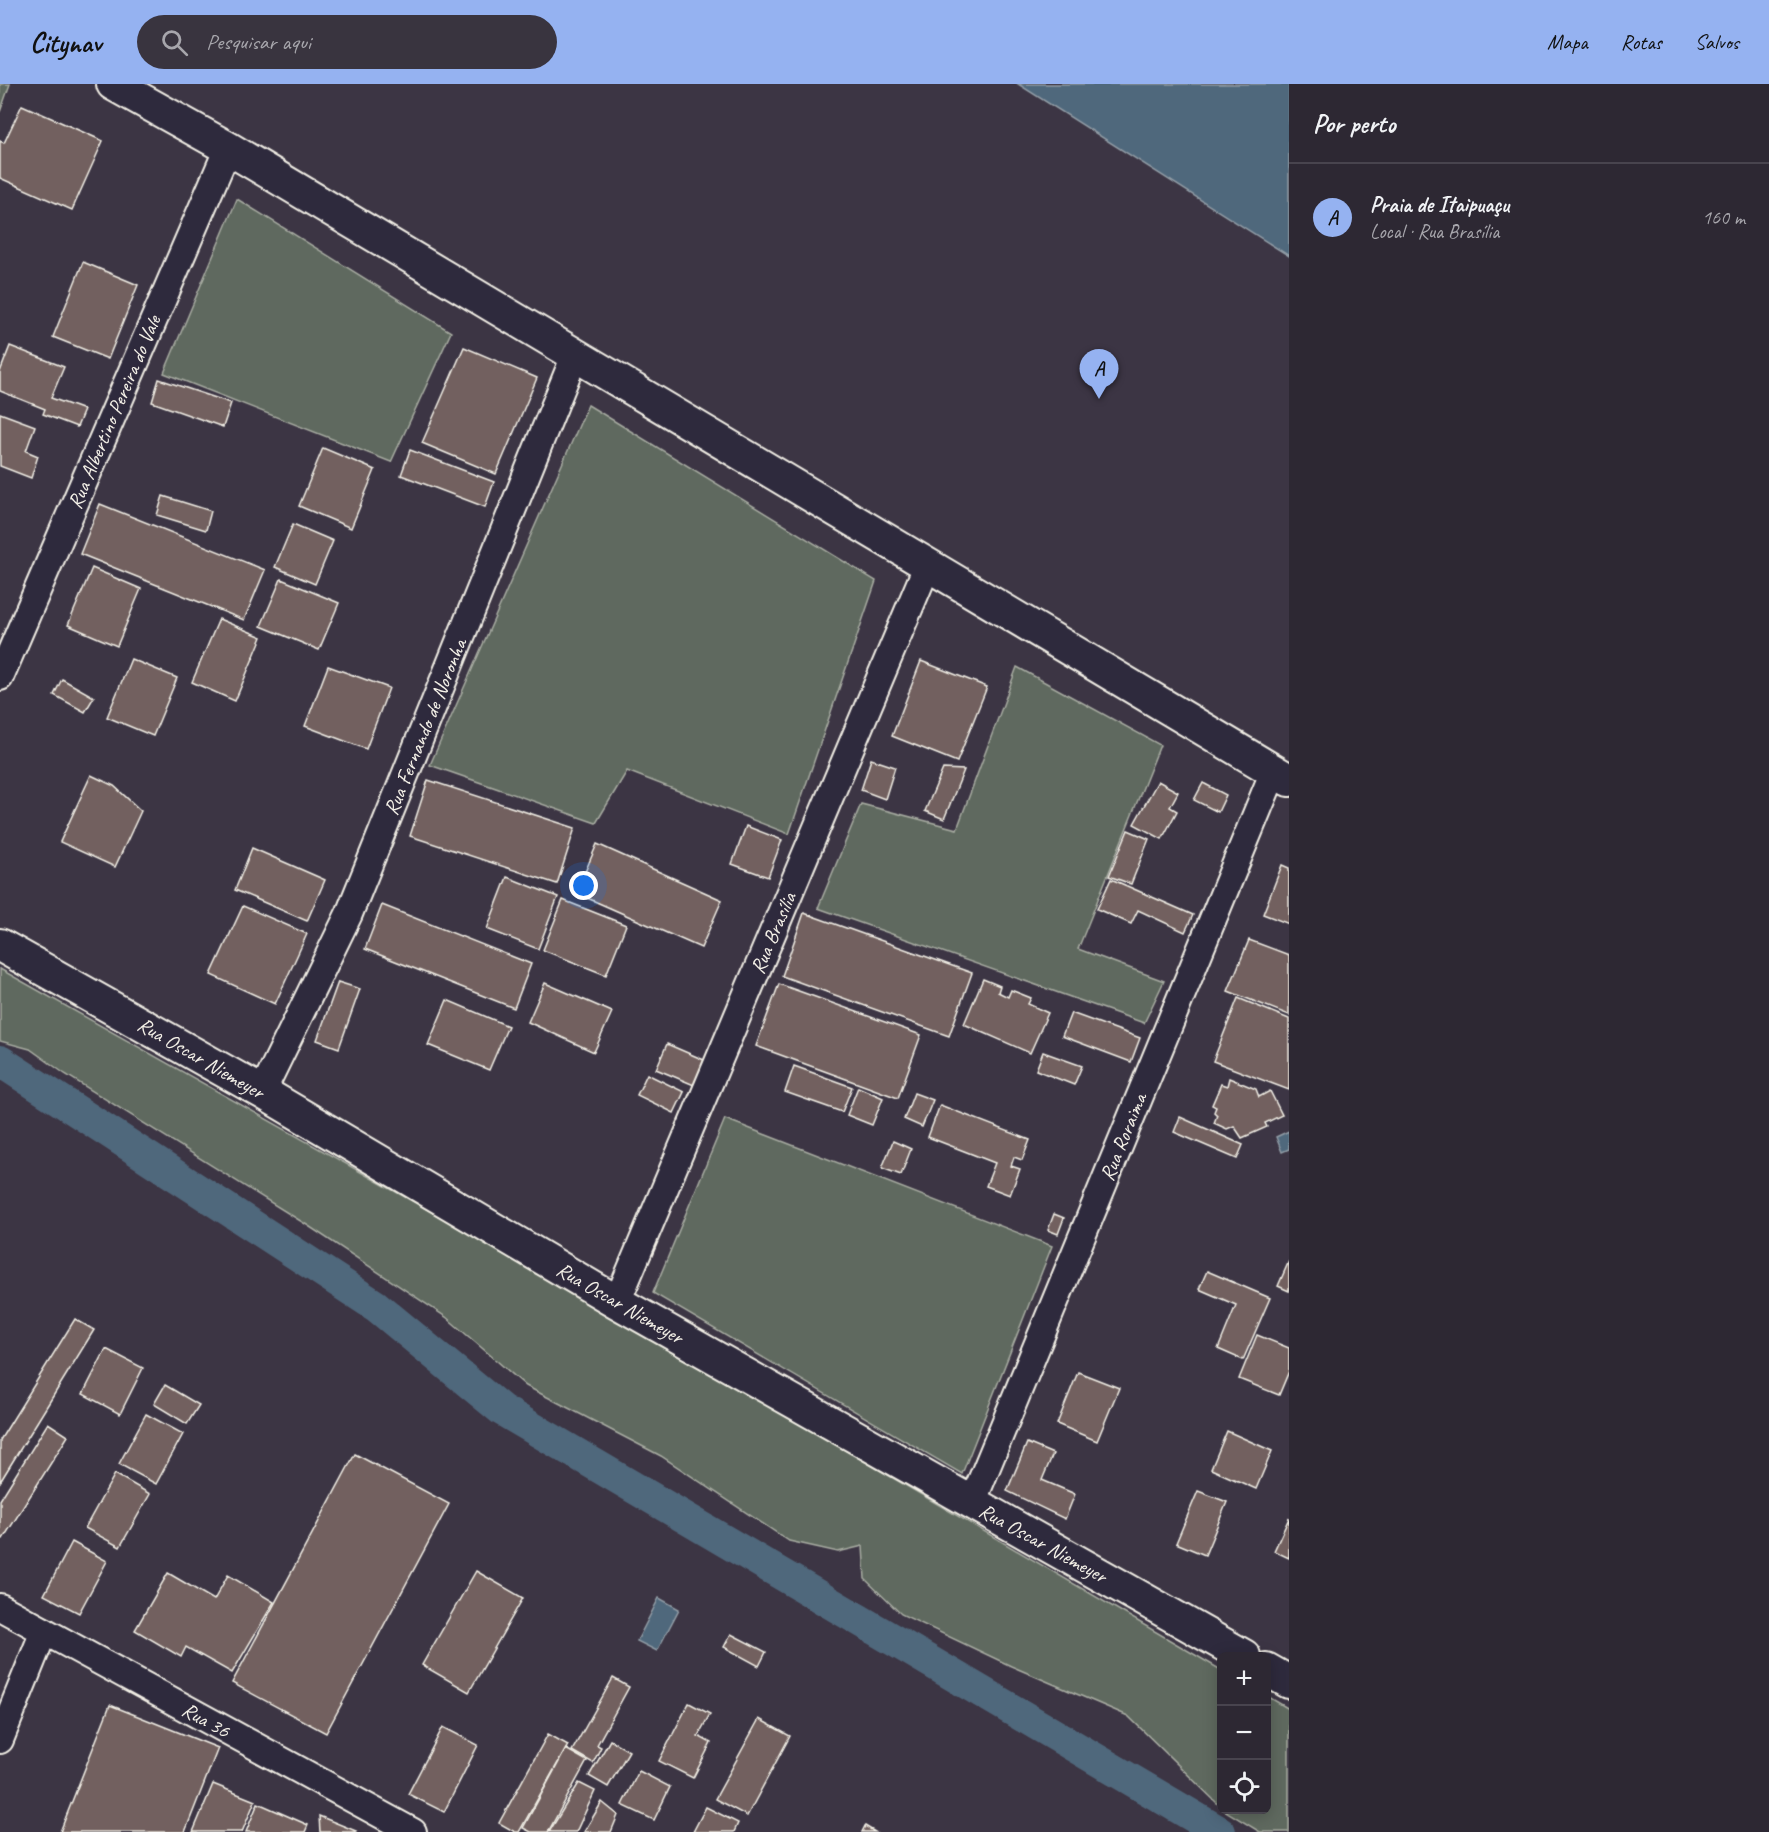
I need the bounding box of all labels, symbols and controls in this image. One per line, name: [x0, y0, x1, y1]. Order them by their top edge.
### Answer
search box: [137, 15, 557, 69]
text: Citynav: [30, 25, 101, 60]
icon: search: [158, 26, 191, 59]
text: Pesquisar aqui: [206, 28, 311, 56]
text: Mapa: [1547, 29, 1588, 55]
text: Rotas: [1621, 29, 1662, 55]
text: Salvos: [1695, 29, 1739, 55]
text: Por perto: [1313, 107, 1395, 140]
text: Praia de Itaipuaçu: [1370, 191, 1509, 219]
text: A: [1327, 205, 1338, 230]
text: 160 m: [1702, 205, 1745, 230]
text: Local · Rua Brasília: [1370, 219, 1499, 244]
street label: Rua Albertino Pereira do Vale: [62, 310, 167, 513]
pin: A: [1080, 350, 1118, 399]
street label: Rua Fernando de Noronha: [378, 633, 473, 819]
your location: [569, 871, 598, 900]
street label: Rua Brasília: [744, 887, 802, 978]
street label: Rua Oscar Niemeyer: [133, 1011, 270, 1106]
street label: Rua Roraima: [1094, 1087, 1153, 1184]
street label: Rua Oscar Niemeyer: [552, 1256, 689, 1351]
street label: Rua Oscar Niemeyer: [975, 1497, 1113, 1590]
map controls: [1217, 1652, 1271, 1814]
button: +: [1217, 1652, 1271, 1706]
street label: Rua 36: [177, 1696, 235, 1744]
button: −: [1217, 1706, 1271, 1760]
button: locate: [1217, 1760, 1271, 1814]

